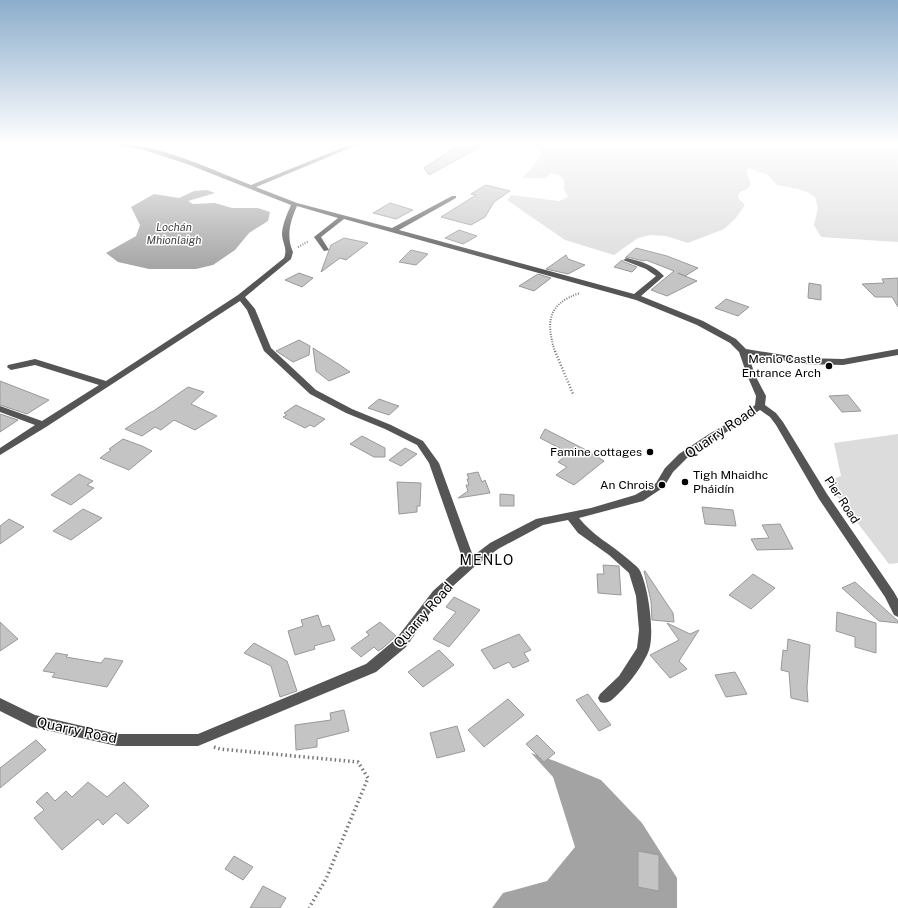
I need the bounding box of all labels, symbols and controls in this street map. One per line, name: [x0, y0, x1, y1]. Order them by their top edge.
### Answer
water label: Lochán Mhionlaigh: [147, 221, 201, 246]
place label: Menlo Castle Entrance Arch: [742, 352, 821, 380]
marker: Menlo Castle Entrance Arch: [824, 361, 834, 371]
street label: Quarry Road: [682, 403, 758, 461]
place label: Famine cottages: [550, 445, 642, 459]
marker: Famine cottages: [645, 447, 655, 457]
place label: Tigh Mhaidhc Pháidín: [693, 468, 768, 496]
street label: Pier Road: [822, 474, 862, 526]
marker: Tigh Mhaidhc Pháidín: [680, 477, 690, 487]
place label: An Chrois: [600, 478, 654, 492]
marker: An Chrois: [657, 480, 667, 490]
district label: MENLO: [460, 552, 514, 568]
street label: Quarry Road: [390, 579, 456, 651]
street label: Quarry Road: [35, 714, 119, 746]

